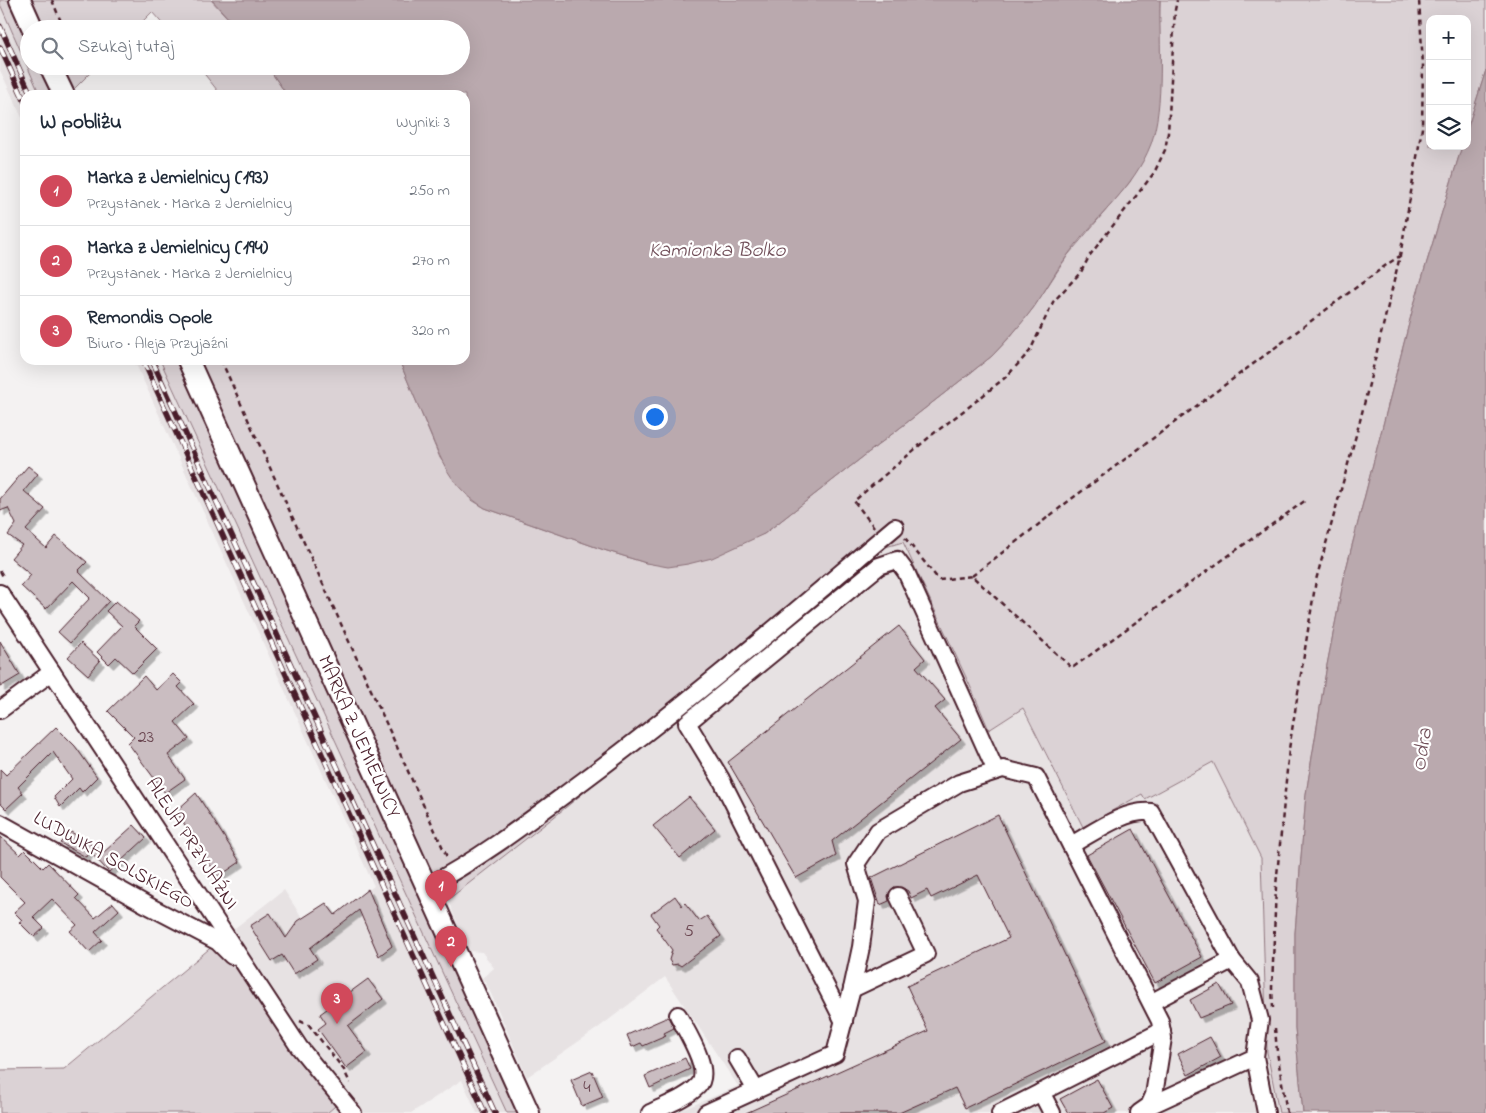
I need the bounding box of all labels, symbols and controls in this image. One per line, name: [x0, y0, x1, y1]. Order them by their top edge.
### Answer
map controls: [1426, 15, 1471, 150]
button: +: [1426, 15, 1471, 60]
search box: [20, 20, 470, 75]
icon: search: [38, 34, 66, 62]
text: Szukaj tutaj: [78, 34, 174, 61]
button: −: [1426, 60, 1471, 105]
button: layers: [1426, 105, 1471, 150]
text: W pobliżu: [40, 108, 122, 138]
text: Wyniki: 3: [396, 111, 450, 135]
text: Marka z Jemielnicy (193): [87, 165, 268, 192]
text: 1: [53, 179, 59, 203]
text: 250 m: [410, 179, 450, 203]
text: Przystanek · Marka z Jemielnicy: [87, 192, 292, 216]
text: Marka z Jemielnicy (194): [87, 235, 268, 262]
water label: Kamionka Bolko: [649, 236, 786, 266]
text: 2: [52, 249, 60, 273]
text: 270 m: [412, 249, 450, 273]
text: Przystanek · Marka z Jemielnicy: [87, 262, 292, 286]
text: Remondis Opole: [87, 305, 212, 332]
text: 3: [53, 319, 59, 343]
text: 320 m: [412, 319, 450, 343]
text: Biuro · Aleja Przyjaźni: [87, 332, 228, 356]
your location: [642, 404, 668, 430]
street label: MARKA Z JEMIELNICY: [309, 651, 407, 823]
house number: 23: [138, 725, 154, 751]
water label: Odra: [1405, 726, 1441, 774]
street label: ALEJA PRZYJAŹNI: [137, 772, 245, 916]
street label: LUDWIKA SOLSKIEGO: [27, 805, 199, 917]
pin: 1: [425, 870, 457, 911]
house number: 5: [684, 919, 694, 945]
pin: 2: [435, 926, 467, 967]
pin: 3: [321, 983, 353, 1024]
house number: 4: [583, 1075, 591, 1101]

